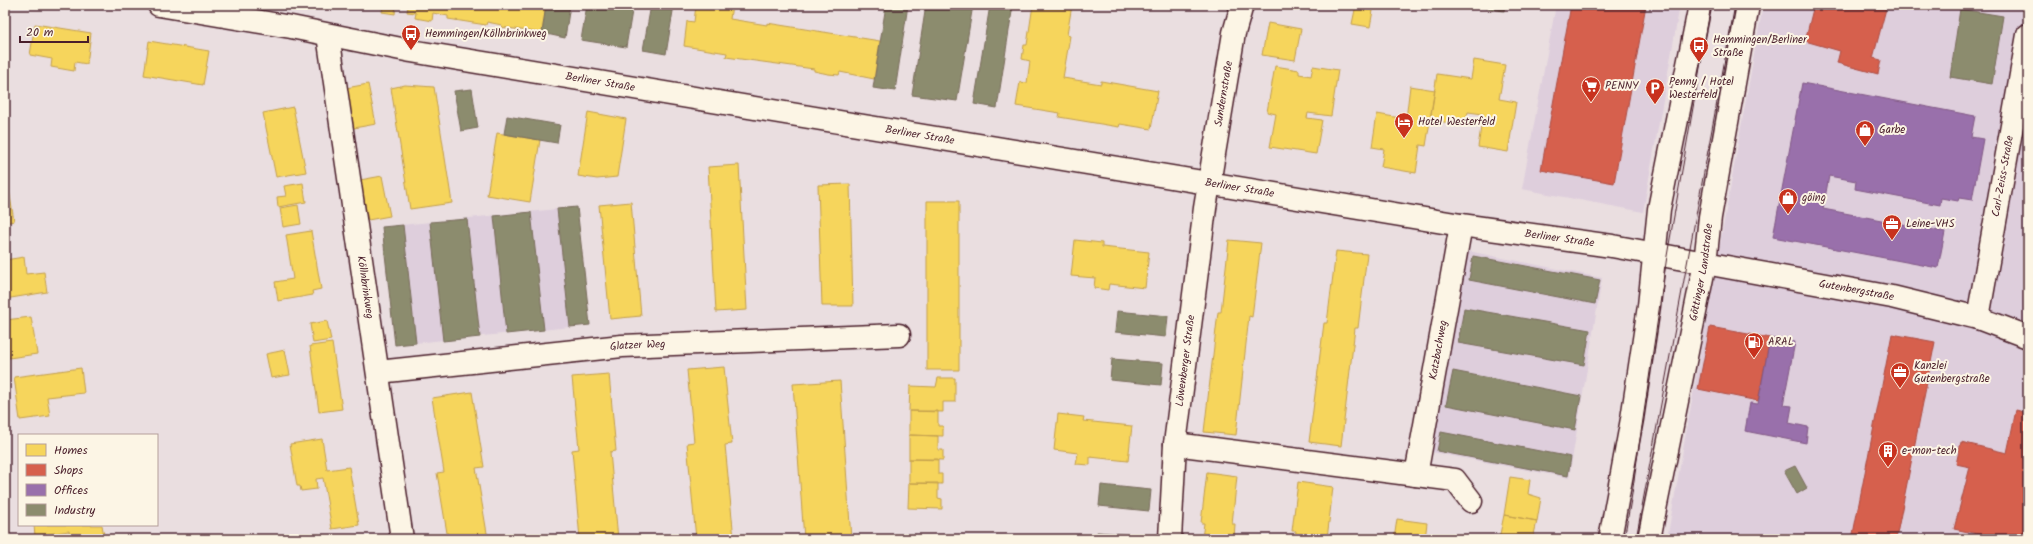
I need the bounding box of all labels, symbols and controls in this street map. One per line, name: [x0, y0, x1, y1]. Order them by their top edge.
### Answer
scale bar: [20, 18, 88, 44]
text: 20 m: [26, 23, 54, 42]
bus stop icon: Hemmingen/Köllnbrinkweg: [400, 23, 422, 51]
place label: Hemmingen/Köllnbrinkweg: [425, 25, 547, 43]
place label: Hemmingen/Berliner Straße: [1713, 31, 1808, 62]
bus stop icon: Hemmingen/Berliner Straße: [1688, 35, 1710, 63]
street label: Sundernstraße: [1210, 59, 1238, 128]
street label: Berliner Straße: [564, 68, 636, 97]
place label: Penny / Hotel Westerfeld: [1669, 73, 1734, 104]
supermarket icon: PENNY: [1580, 75, 1602, 103]
place label: PENNY: [1605, 77, 1639, 95]
parking icon: Penny / Hotel Westerfeld: [1644, 77, 1666, 105]
hotel icon: Hotel Westerfeld: [1393, 111, 1415, 139]
place label: Hotel Westerfeld: [1418, 113, 1496, 131]
shop icon: Garbe: [1854, 119, 1876, 147]
street label: Berliner Straße: [884, 121, 956, 150]
place label: Garbe: [1879, 121, 1905, 139]
street label: Carl-Zeiss-Straße: [1987, 134, 2019, 218]
street label: Berliner Straße: [1203, 174, 1276, 203]
shop icon: göing: [1777, 187, 1799, 215]
place label: göing: [1801, 189, 1826, 207]
office icon: Leine-VHS: [1881, 213, 1903, 241]
place label: Leine-VHS: [1906, 215, 1955, 233]
street label: Göttinger Landstraße: [1684, 222, 1718, 323]
street label: Berliner Straße: [1524, 225, 1596, 252]
street label: Köllnbrinkweg: [352, 255, 379, 320]
street label: Gutenbergstraße: [1818, 275, 1896, 306]
street label: Löwenberger Straße: [1171, 314, 1200, 408]
street label: Katzbachweg: [1424, 319, 1453, 381]
fuel station icon: ARAL: [1743, 331, 1765, 359]
place label: ARAL: [1768, 333, 1794, 351]
street label: Glatzer Weg: [609, 335, 666, 356]
place label: Kanzlei Gutenbergstraße: [1914, 357, 1990, 388]
office icon: Kanzlei Gutenbergstraße: [1889, 361, 1911, 389]
legend: [18, 434, 158, 526]
building icon: e-mon-tech: [1877, 440, 1899, 468]
text: Homes: [54, 441, 88, 460]
place label: e-mon-tech: [1902, 442, 1957, 460]
text: Shops: [54, 461, 83, 480]
text: Offices: [54, 481, 88, 500]
text: Industry: [54, 501, 96, 520]

